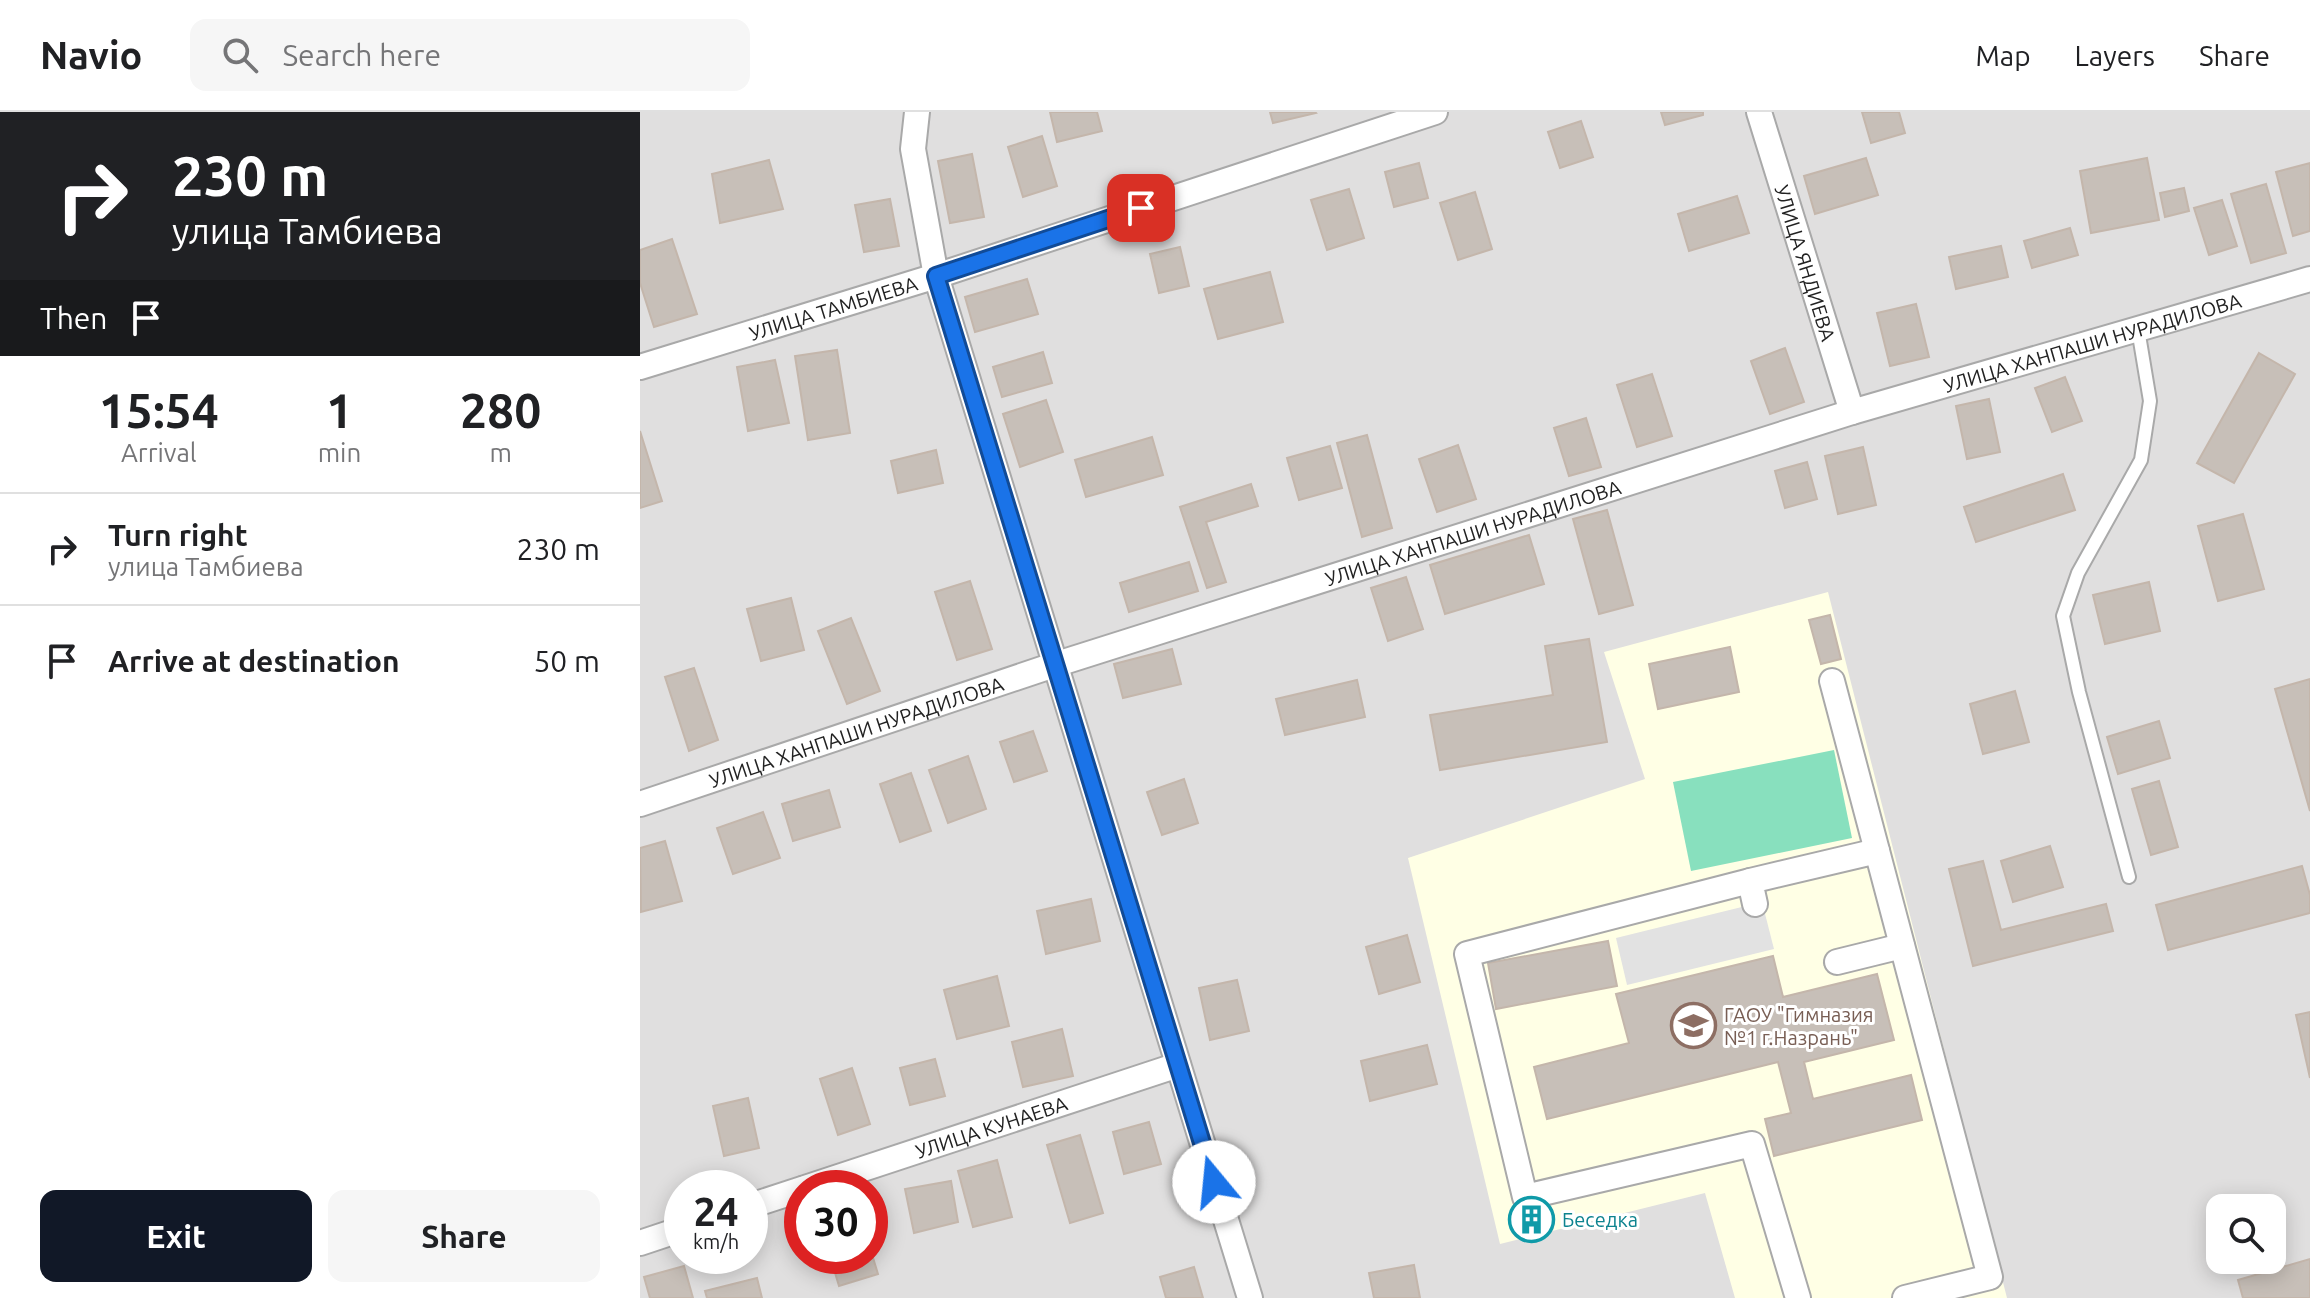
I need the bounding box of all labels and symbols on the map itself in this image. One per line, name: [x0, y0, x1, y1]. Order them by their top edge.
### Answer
pin: [1107, 174, 1175, 242]
street label: УЛИЦА ЯНДИЕВА: [1771, 182, 1841, 344]
street label: УЛИЦА ТАМБИЕВА: [746, 271, 920, 344]
street label: УЛИЦА ХАНПАШИ НУРАДИЛОВА: [1941, 288, 2244, 396]
street label: УЛИЦА ХАНПАШИ НУРАДИЛОВА: [1322, 475, 1623, 590]
street label: УЛИЦА ХАНПАШИ НУРАДИЛОВА: [706, 671, 1006, 791]
school or university icon: ГАОУ "Гимназия №1 г.Назрань": [1669, 1001, 1717, 1049]
place label: ГАОУ "Гимназия №1 г.Назрань": [1724, 1003, 1874, 1049]
street label: УЛИЦА КУНАЕВА: [912, 1091, 1070, 1162]
position arrow: [1172, 1140, 1256, 1224]
speed limit sign: 30: [784, 1170, 888, 1274]
building icon: Беседка: [1507, 1195, 1555, 1243]
place label: Беседка: [1562, 1208, 1638, 1231]

